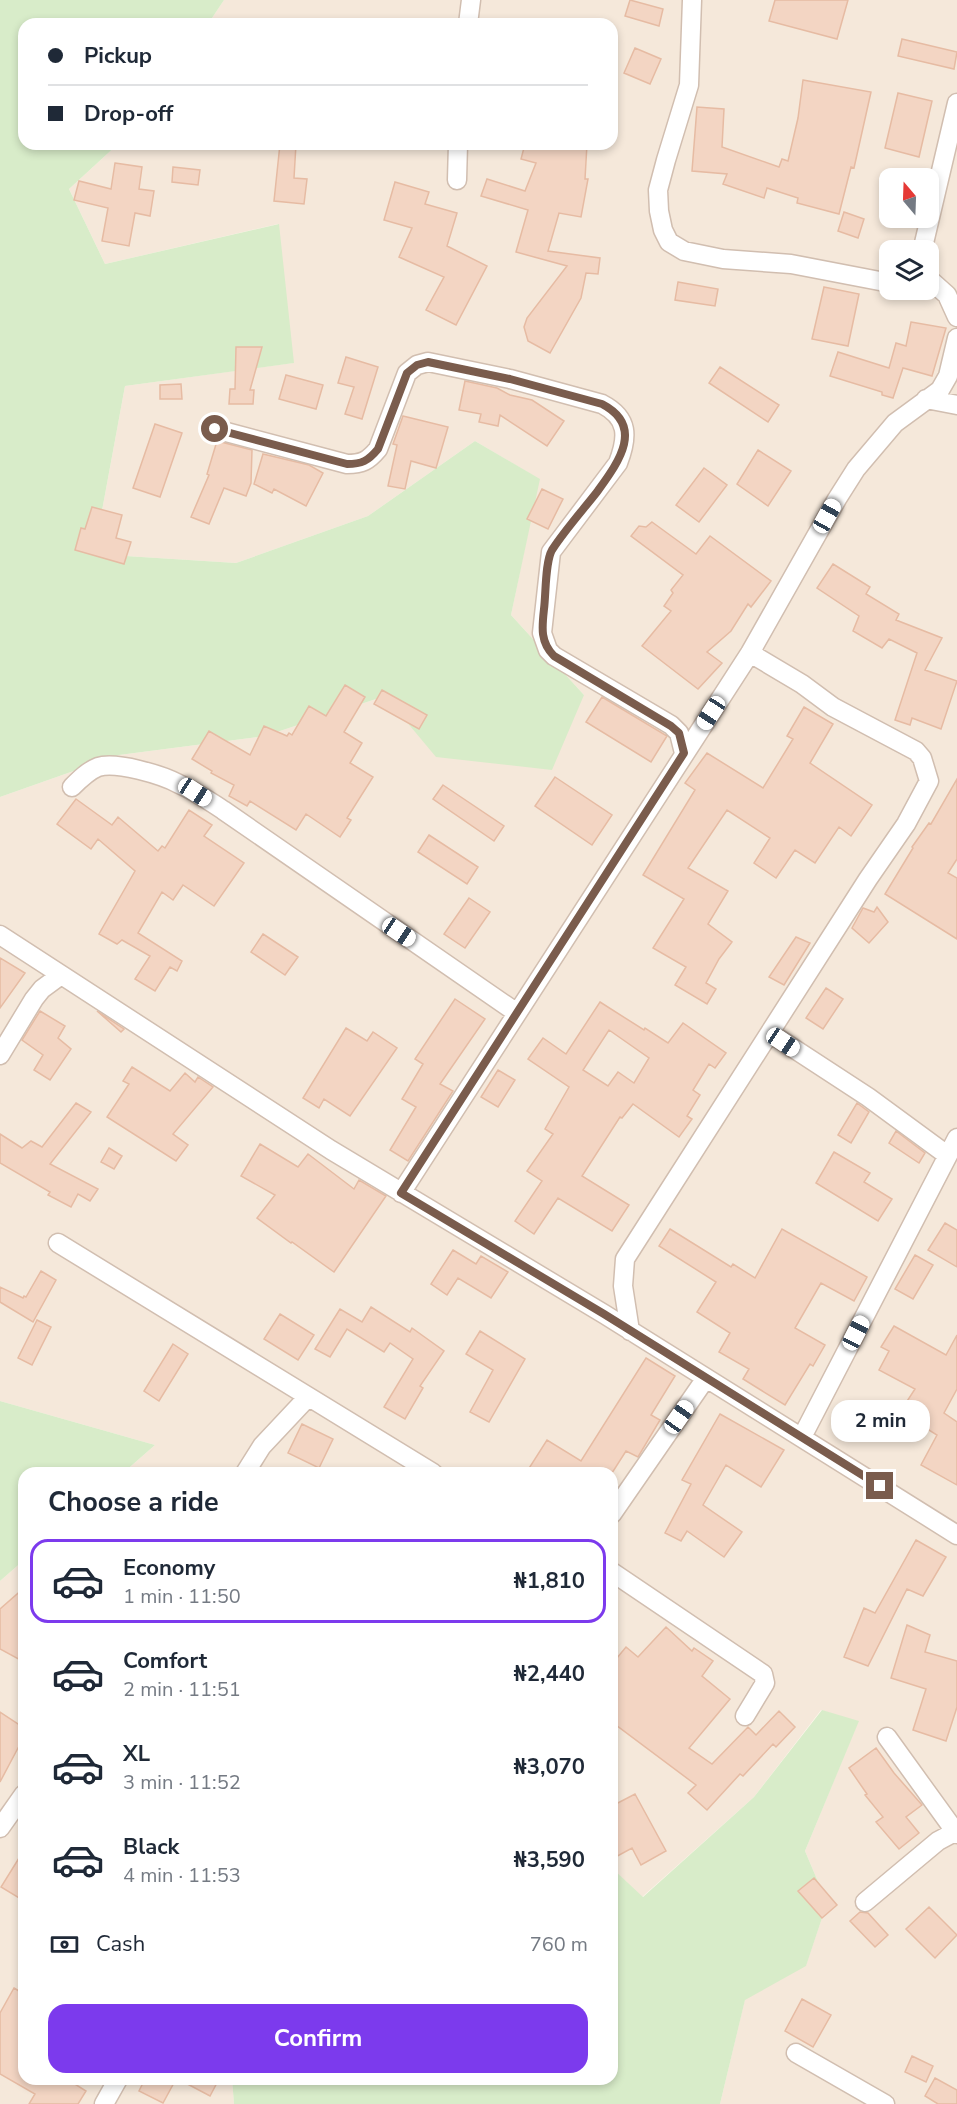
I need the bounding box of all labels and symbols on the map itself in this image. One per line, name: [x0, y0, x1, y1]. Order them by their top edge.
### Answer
north arrow: [879, 168, 939, 228]
route start: [201, 415, 228, 442]
car: [810, 496, 844, 536]
car: [694, 693, 728, 733]
car: [175, 775, 215, 809]
car: [379, 914, 419, 950]
car: [763, 1024, 803, 1060]
car: [840, 1313, 872, 1353]
car: [661, 1397, 697, 1437]
callout: 2 min: [830, 1399, 930, 1441]
route end: [866, 1472, 893, 1499]

